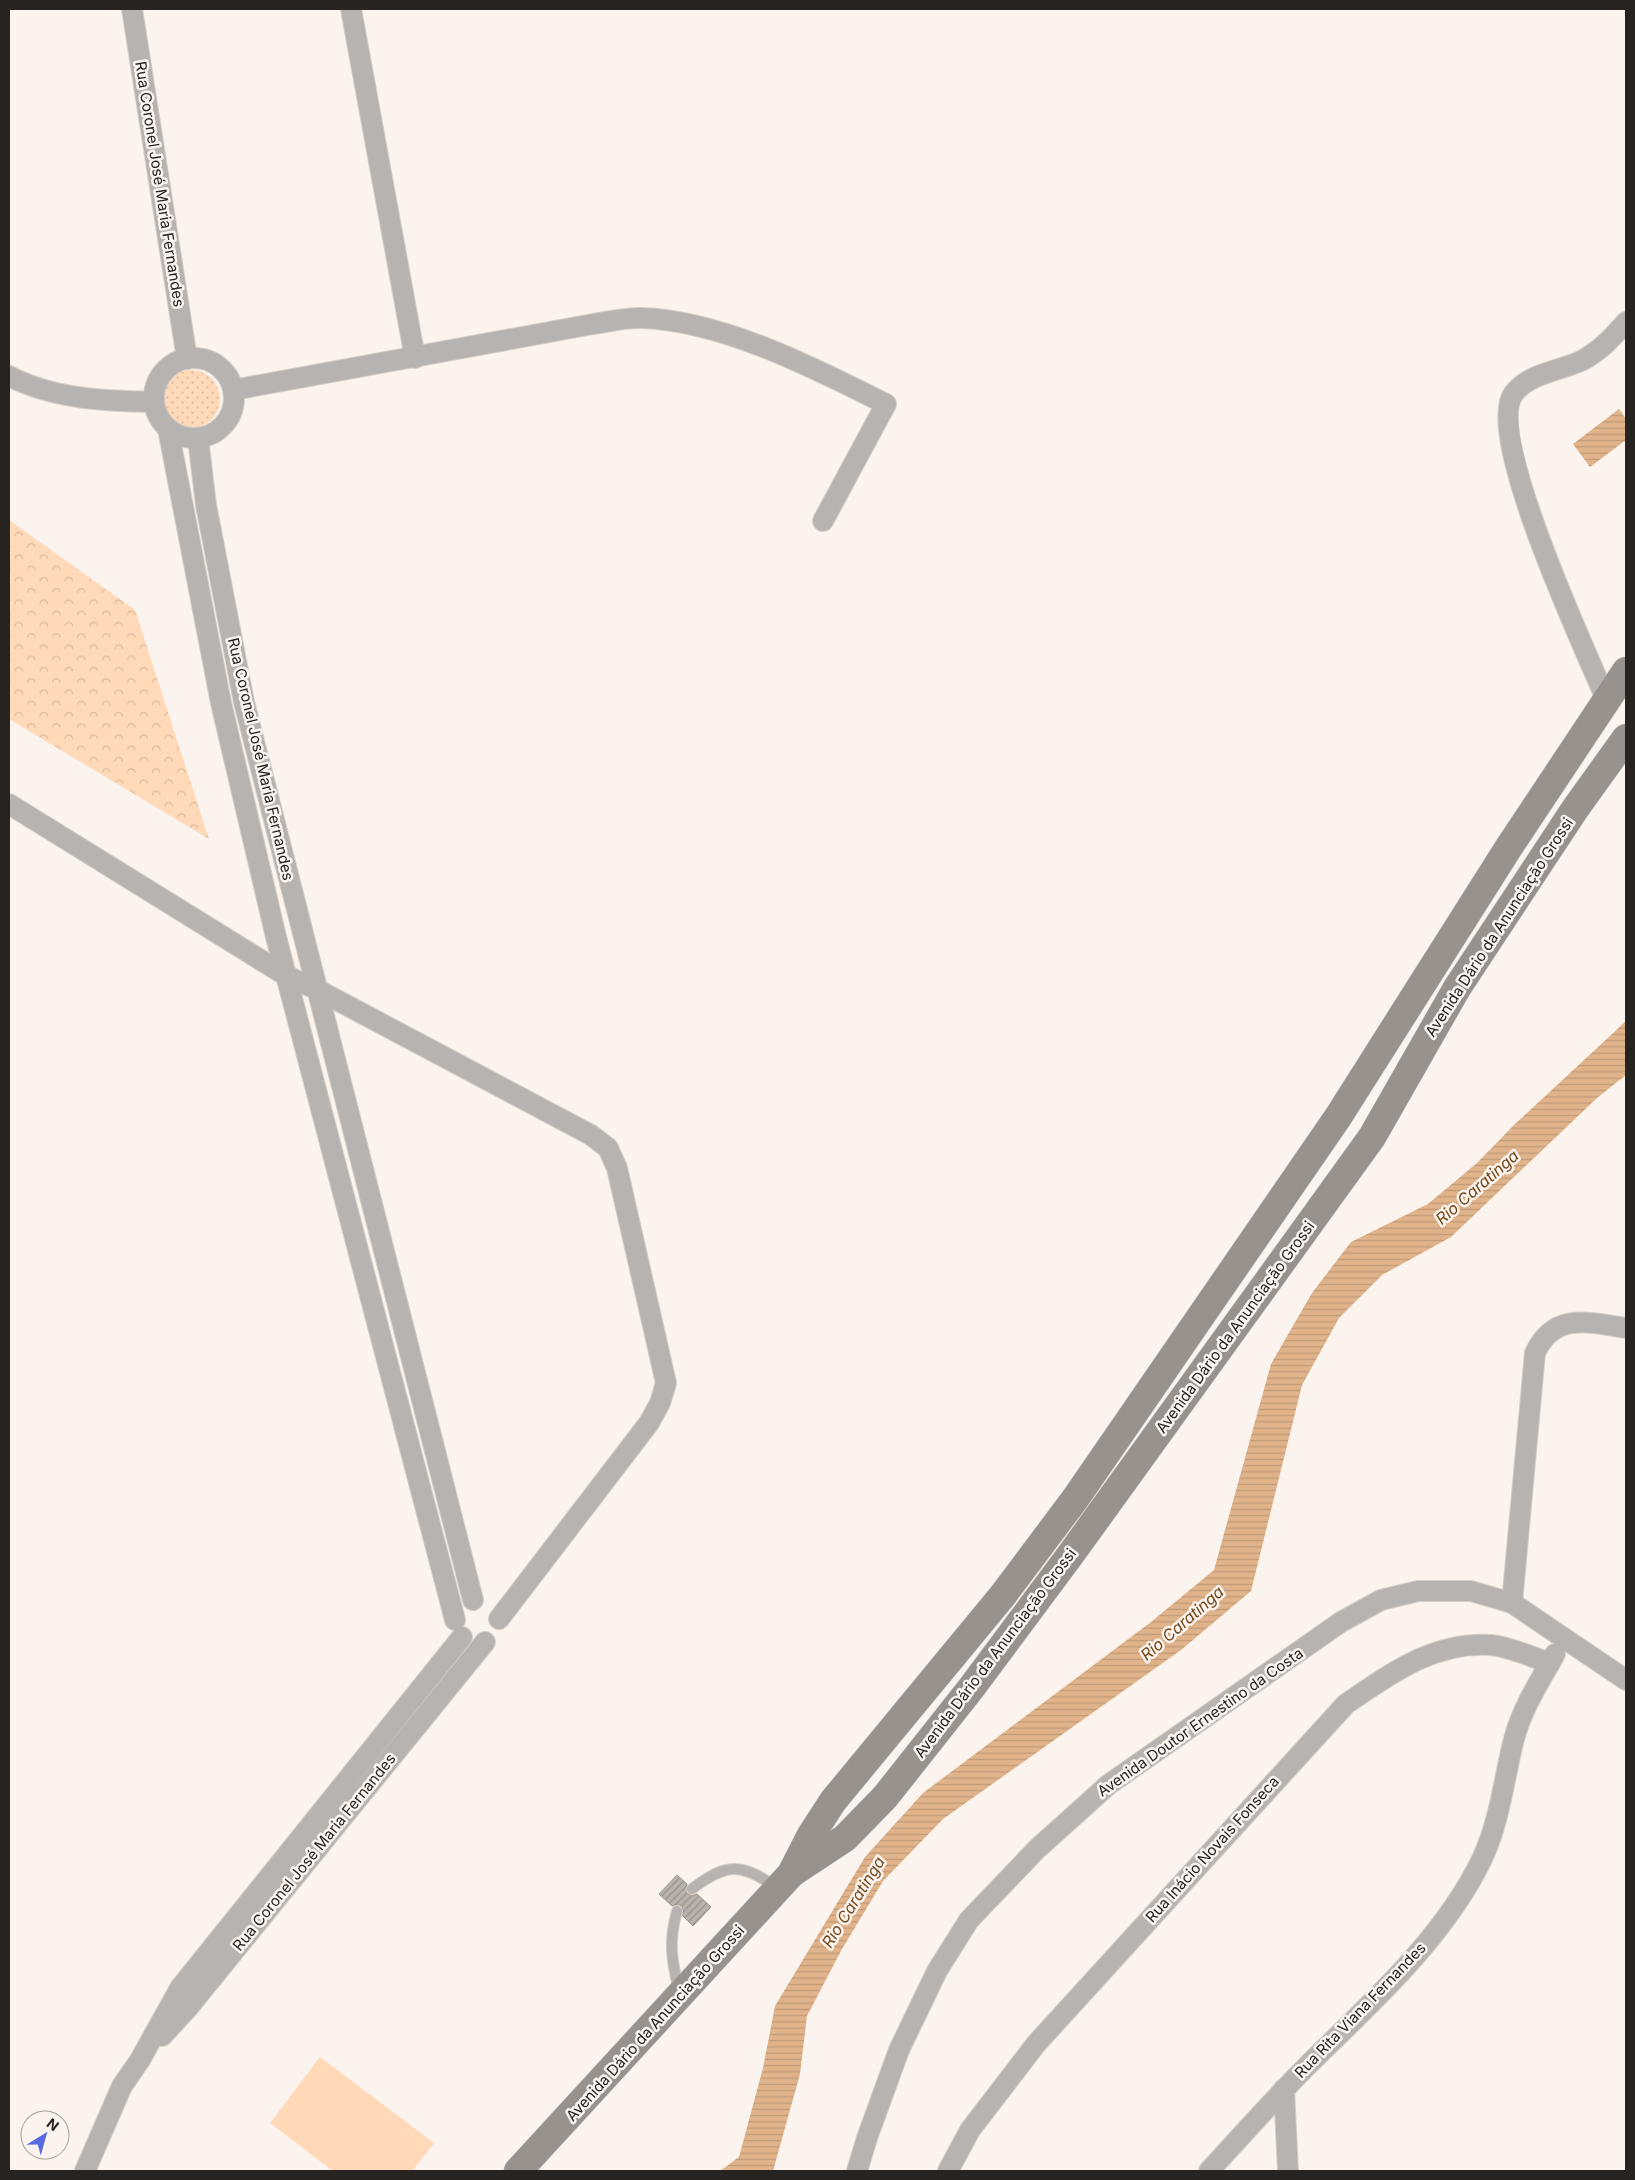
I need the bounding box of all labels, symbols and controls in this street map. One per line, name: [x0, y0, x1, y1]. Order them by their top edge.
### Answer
street label: Rua Coronel José Maria Fernandes: [131, 60, 189, 308]
street label: Rua Coronel José Maria Fernandes: [224, 636, 298, 882]
street label: Avenida Dário da Anunciação Grossi: [1421, 814, 1577, 1040]
water label: Rio Caratinga: [1431, 1145, 1523, 1229]
street label: Avenida Dário da Anunciação Grossi: [1152, 1217, 1318, 1437]
street label: Avenida Dário da Anunciação Grossi: [910, 1545, 1080, 1761]
water label: Rio Caratinga: [1136, 1581, 1228, 1665]
street label: Avenida Doutor Ernestino da Costa: [1093, 1643, 1307, 1801]
street label: Rua Coronel José Maria Fernandes: [228, 1749, 400, 1955]
street label: Rua Inácio Novais Fonseca: [1141, 1772, 1283, 1926]
water label: Rio Caratinga: [817, 1853, 889, 1951]
street label: Avenida Dário da Anunciação Grossi: [562, 1921, 748, 2125]
street label: Rua Rita Viana Fernandes: [1290, 1938, 1430, 2082]
north arrow: [20, 2110, 70, 2160]
text: N: [44, 2114, 63, 2134]

